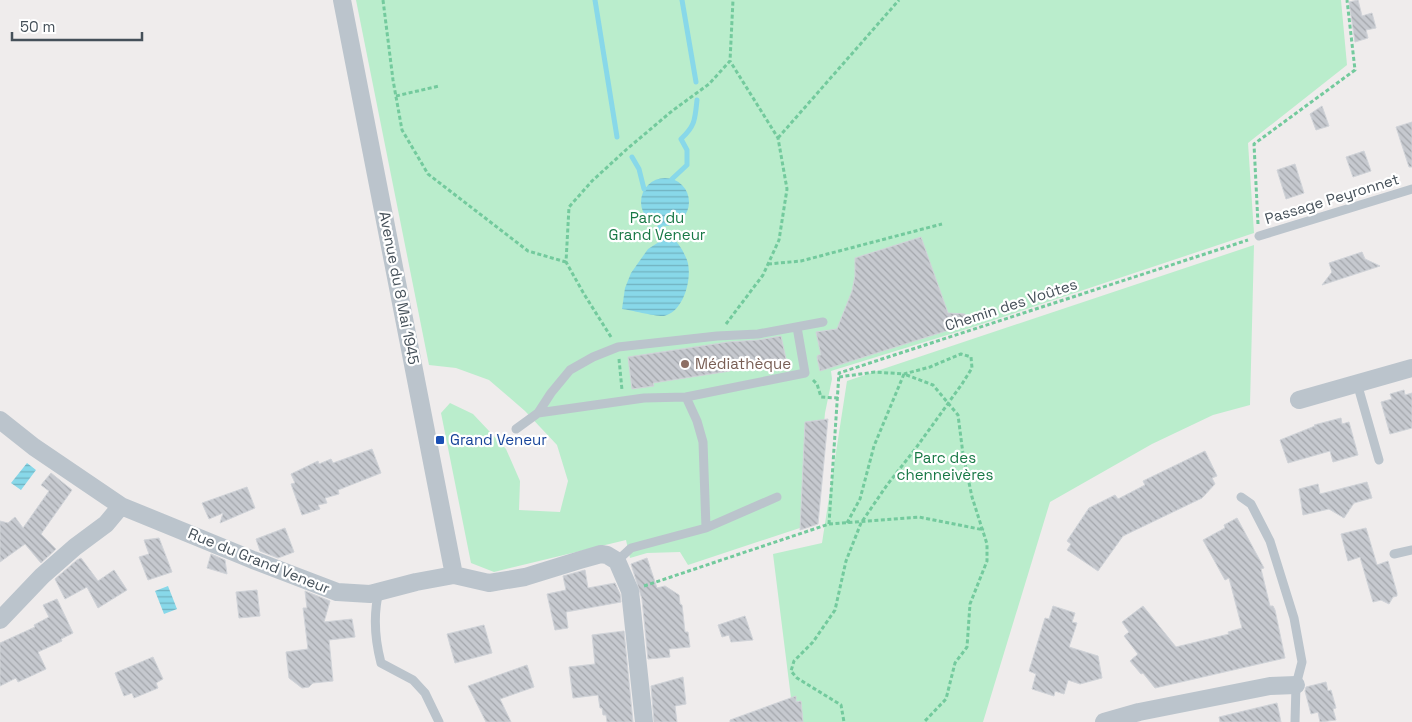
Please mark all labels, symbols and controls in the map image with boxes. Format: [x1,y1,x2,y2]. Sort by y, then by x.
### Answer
scale bar [12,10,142,42]
text: 50 m [20,17,55,36]
street label: Passage Peyronnet [1262,169,1401,228]
park label: Parc du Grand Veneur [609,208,706,244]
street label: Avenue du 8 Mai 1945 [375,210,424,366]
street label: Chemin des Voûtes [942,274,1080,335]
place label: Médiathèque [695,354,791,373]
marker: Médiathèque [679,358,691,370]
place label: Grand Veneur [450,430,547,449]
marker: Grand Veneur [434,434,446,446]
park label: Parc des chenneivères [897,448,994,484]
street label: Rue du Grand Veneur [186,523,333,598]

